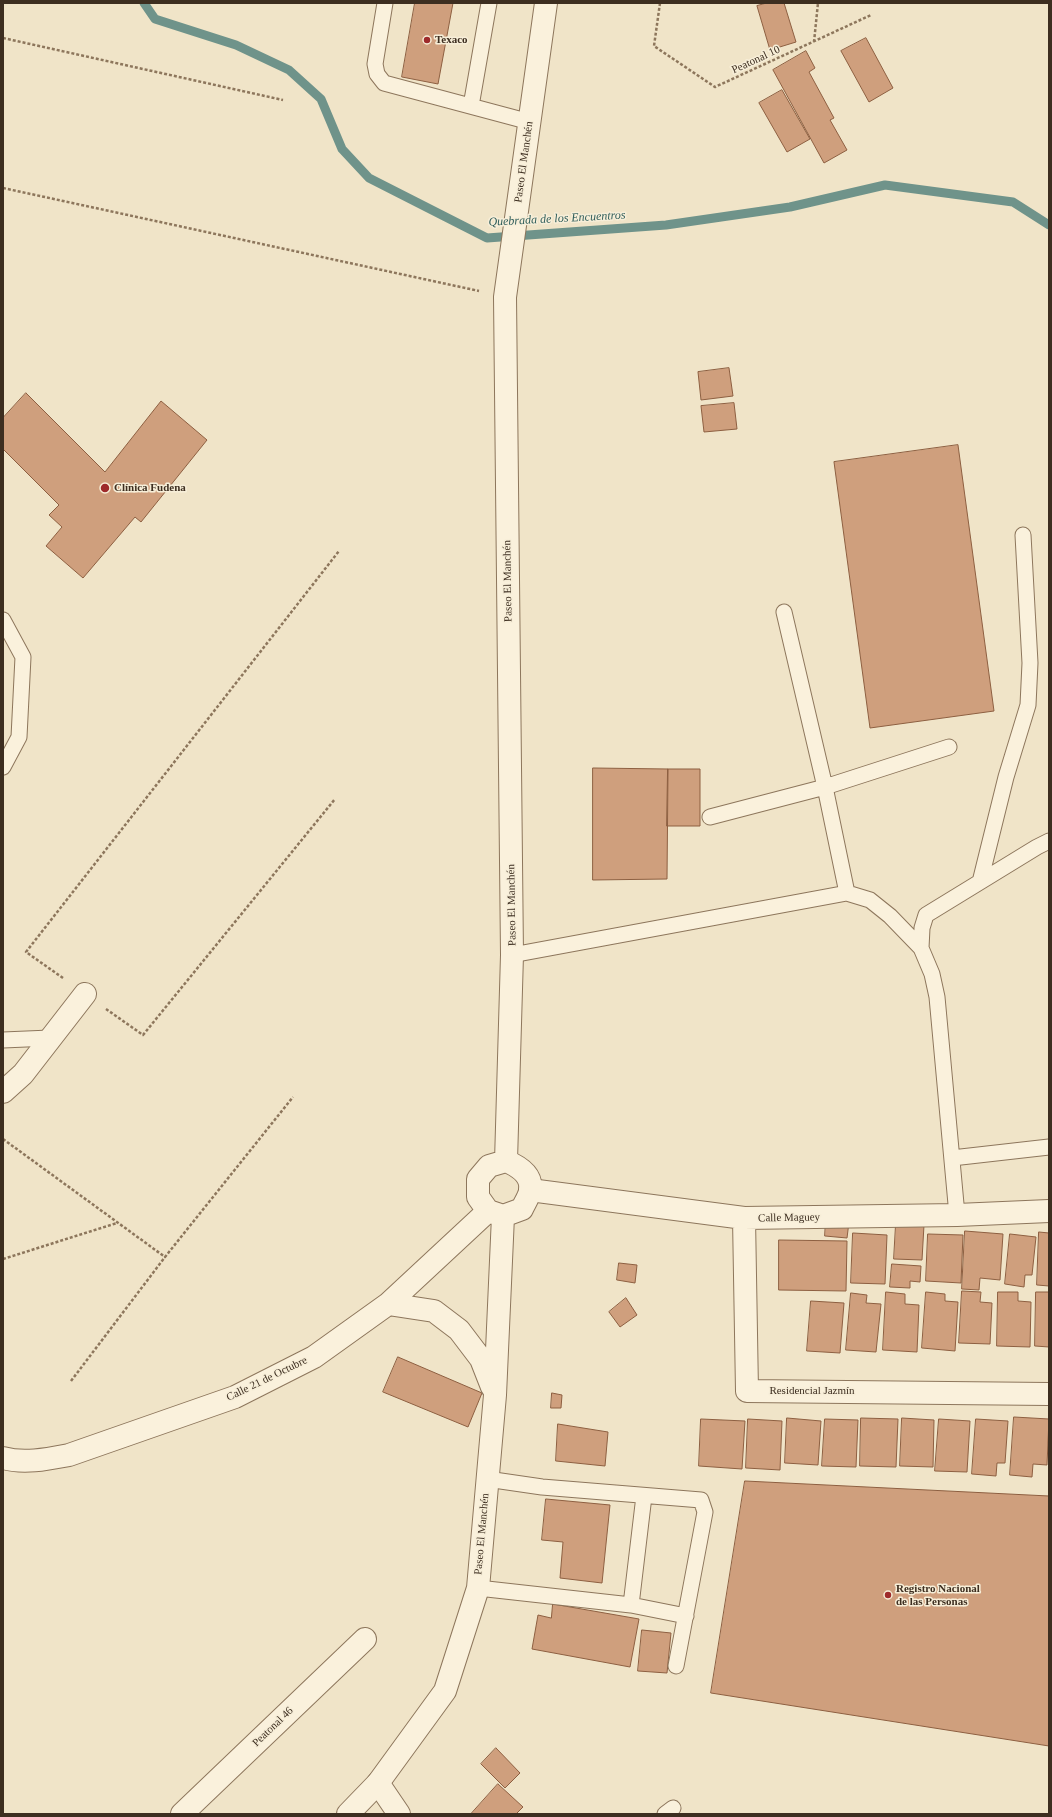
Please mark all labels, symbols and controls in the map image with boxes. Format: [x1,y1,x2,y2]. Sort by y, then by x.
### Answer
place label: Texaco [435,33,468,47]
marker: Texaco [422,35,432,45]
street label: Peatonal 10 [730,43,782,77]
street label: Paseo El Manchén [512,121,536,203]
water label: Quebrada de los Encuentros [488,208,626,230]
place label: Clínica Fudena [114,481,186,495]
marker: Clínica Fudena [99,482,111,494]
street label: Paseo El Manchén [501,540,515,622]
street label: Paseo El Manchén [505,864,519,946]
street label: Calle Maguey [758,1211,820,1225]
street label: Calle 21 de Octubre [224,1354,310,1404]
street label: Residencial Jazmín [769,1384,855,1398]
street label: Paseo El Manchén [472,1493,492,1575]
place label: Registro Nacional de las Personas [896,1582,980,1608]
marker: Registro Nacional de las Personas [883,1590,893,1600]
street label: Peatonal 46 [250,1704,296,1750]

